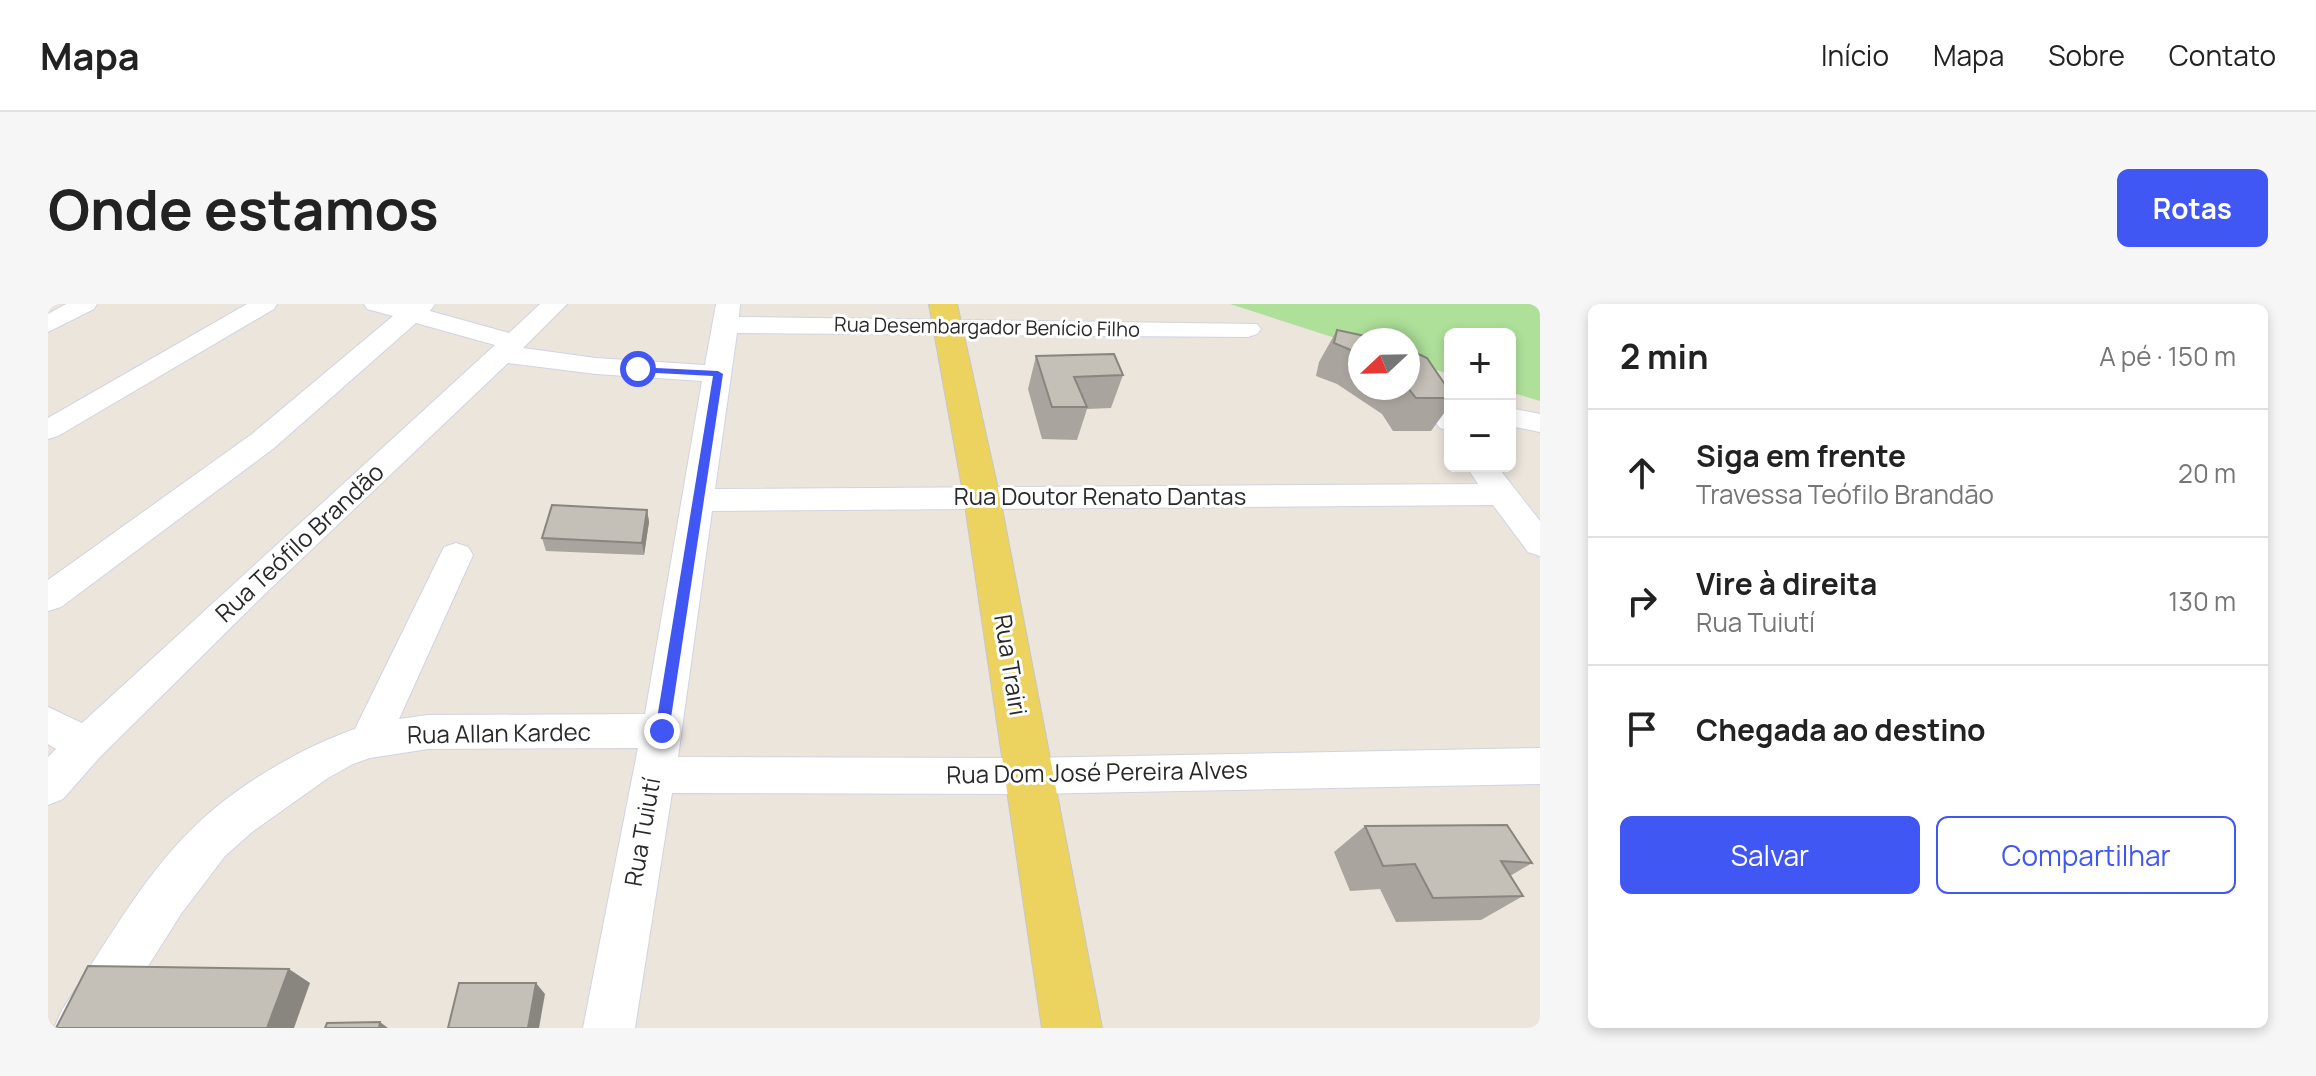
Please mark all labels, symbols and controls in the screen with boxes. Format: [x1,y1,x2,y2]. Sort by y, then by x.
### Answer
text: Mapa [40,29,140,81]
text: Início [1821,36,1889,74]
text: Mapa [1933,36,2004,74]
text: Sobre [2048,36,2125,74]
text: Contato [2169,36,2276,74]
button: Rotas [2117,169,2268,247]
text: Onde estamos [48,170,439,247]
street label: Rua Desembargador Benício Filho [834,310,1140,343]
north arrow [1348,328,1420,400]
map controls [1444,328,1516,472]
button: + [1444,328,1516,400]
text: 2 min [1620,333,1708,379]
text: A pé · 150 m [2099,338,2236,374]
route start [620,351,656,387]
button: − [1444,400,1516,472]
text: Siga em frente [1696,435,1906,476]
icon: ahead [1620,451,1664,495]
street label: Rua Teófilo Brandão [208,455,390,629]
text: 20 m [2178,455,2236,491]
text: Travessa Teófilo Brandão [1696,476,1994,512]
street label: Rua Doutor Renato Dantas [954,479,1246,512]
text: Vire à direita [1696,563,1877,604]
icon: right [1620,579,1664,623]
text: 130 m [2168,583,2236,619]
text: Rua Tuiutí [1696,604,1815,640]
street label: Rua Trairi [987,612,1036,718]
icon: arrive [1620,707,1664,751]
text: Chegada ao destino [1696,709,1986,750]
route end [644,713,680,749]
street label: Rua Allan Kardec [407,714,591,751]
street label: Rua Dom José Pereira Alves [946,752,1248,791]
street label: Rua Tuiutí [616,774,667,889]
button: Salvar [1620,816,1920,894]
button: Compartilhar [1936,816,2236,894]

